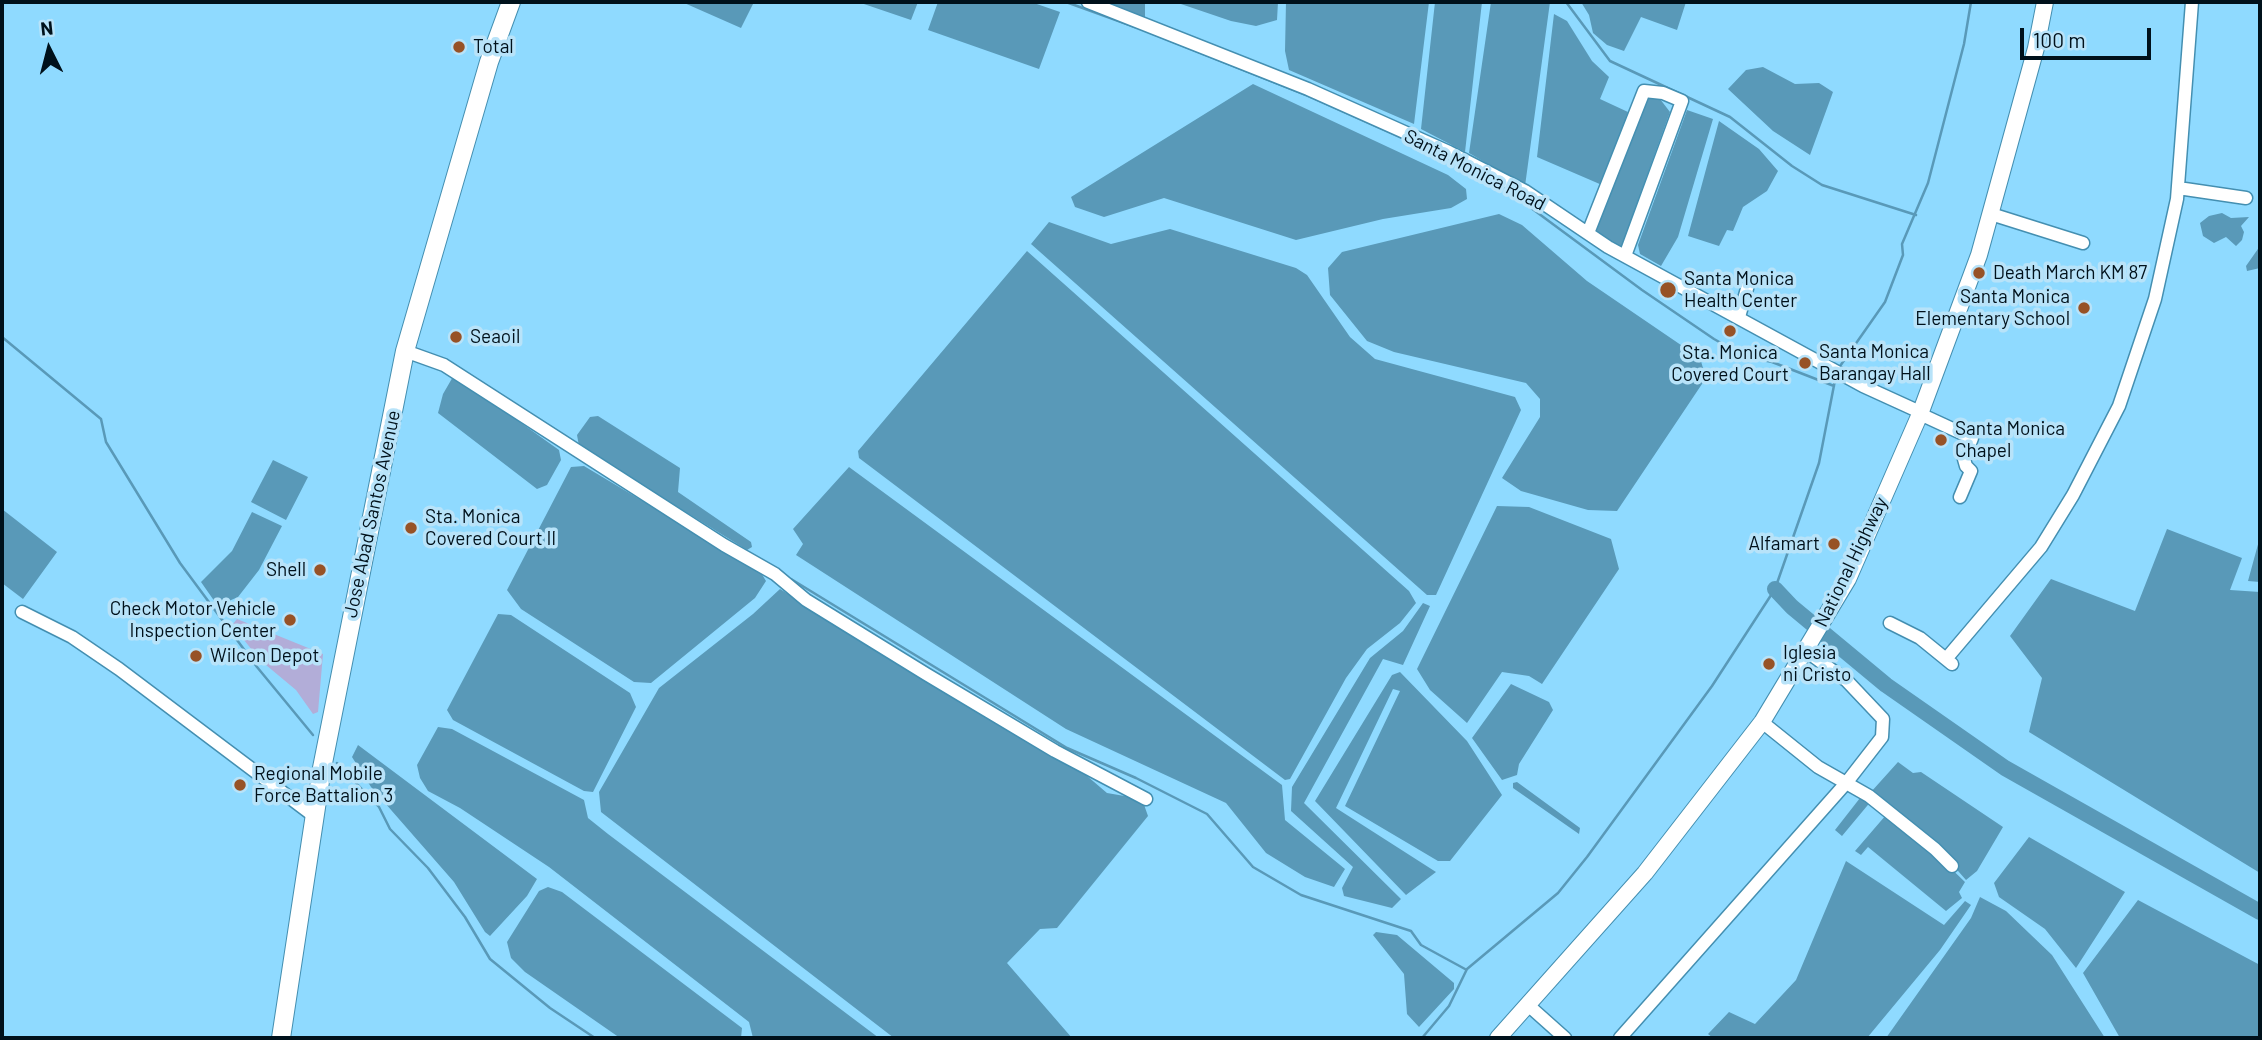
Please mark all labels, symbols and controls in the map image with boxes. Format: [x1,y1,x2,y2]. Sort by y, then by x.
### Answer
north arrow [14,14,84,84]
scale bar [2024,14,2155,58]
text: N [39,16,54,40]
text: 100 m [2033,27,2086,52]
place label: Total [473,36,514,58]
marker: Total [451,39,467,55]
street label: Santa Monica Road [1400,124,1550,216]
place label: Death March KM 87 [1993,262,2147,284]
marker: Death March KM 87 [1971,265,1987,281]
place label: Santa Monica Health Center [1684,268,1797,312]
marker: Santa Monica Health Center [1658,280,1678,300]
place label: Santa Monica Elementary School [1915,286,2070,330]
marker: Santa Monica Elementary School [2076,300,2092,316]
marker: Sta. Monica Covered Court [1722,323,1738,339]
place label: Seaoil [470,326,520,348]
marker: Seaoil [448,329,464,345]
place label: Santa Monica Barangay Hall [1819,341,1931,385]
place label: Sta. Monica Covered Court [1671,342,1789,386]
marker: Santa Monica Barangay Hall [1797,355,1813,371]
street label: Jose Abad Santos Avenue [339,408,405,620]
place label: Santa Monica Chapel [1955,418,2065,462]
marker: Santa Monica Chapel [1933,432,1949,448]
street label: National Highway [1810,493,1892,631]
place label: Sta. Monica Covered Court II [425,506,556,550]
marker: Sta. Monica Covered Court II [403,520,419,536]
place label: Alfamart [1748,533,1820,555]
marker: Alfamart [1826,536,1842,552]
place label: Shell [266,559,306,581]
marker: Shell [312,562,328,578]
place label: Check Motor Vehicle Inspection Center [110,598,276,642]
marker: Check Motor Vehicle Inspection Center [282,612,298,628]
place label: Iglesia ni Cristo [1783,642,1851,686]
place label: Wilcon Depot [210,645,319,667]
marker: Wilcon Depot [188,648,204,664]
marker: Iglesia ni Cristo [1761,656,1777,672]
place label: Regional Mobile Force Battalion 3 [254,763,393,807]
marker: Regional Mobile Force Battalion 3 [232,777,248,793]

